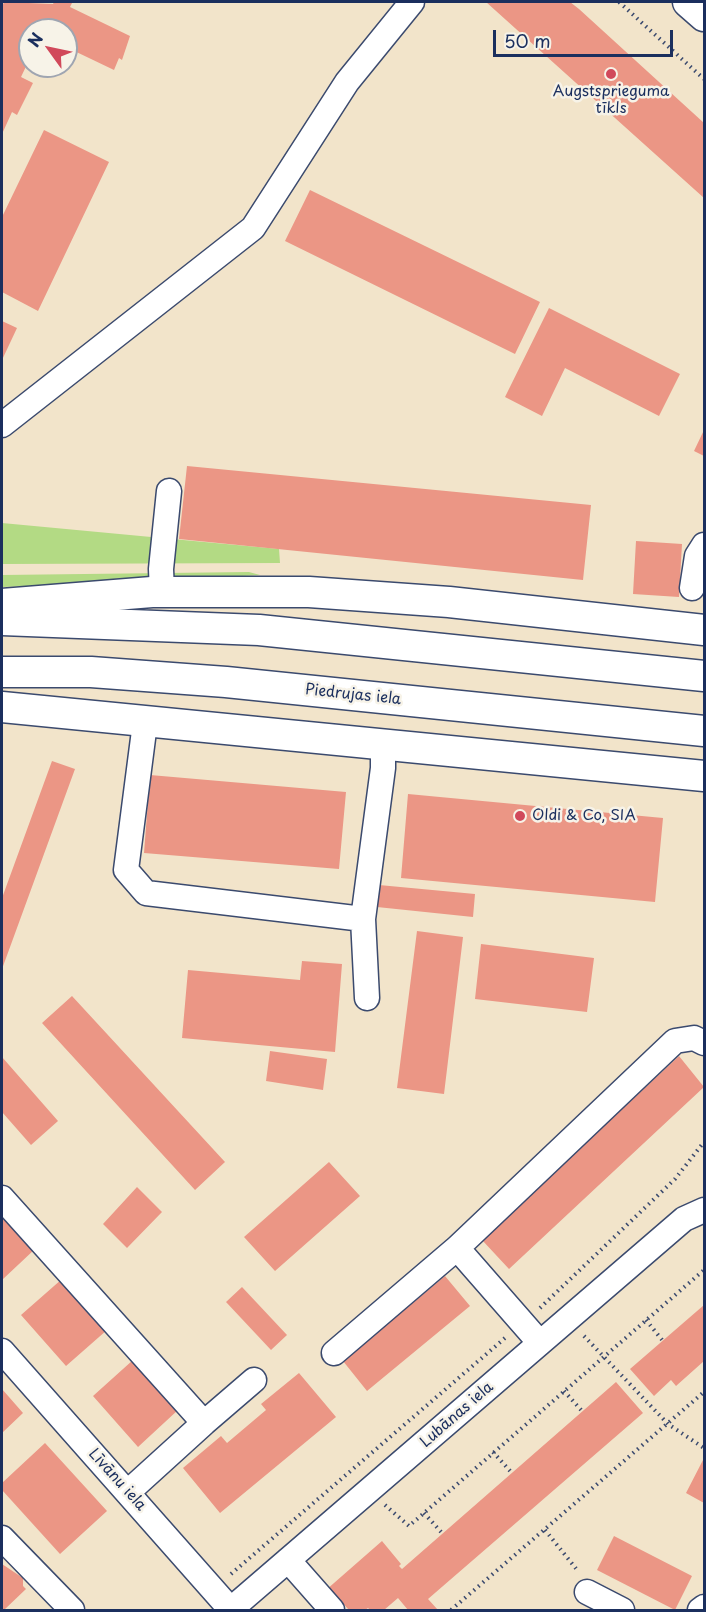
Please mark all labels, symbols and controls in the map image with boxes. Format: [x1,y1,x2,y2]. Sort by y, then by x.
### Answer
north arrow [18,18,78,78]
scale bar [496,18,676,56]
text: N [21,27,48,51]
text: 50 m [504,27,551,54]
marker: Augstsprieguma tīkls [604,67,618,81]
place label: Augstsprieguma tīkls [553,83,669,118]
street label: Piedrujas iela [304,681,402,709]
place label: Oldi & Co, SIA [532,807,636,825]
marker: Oldi & Co, SIA [513,809,527,823]
street label: Lubānas iela [417,1378,497,1452]
street label: Līvānu iela [84,1445,150,1515]

